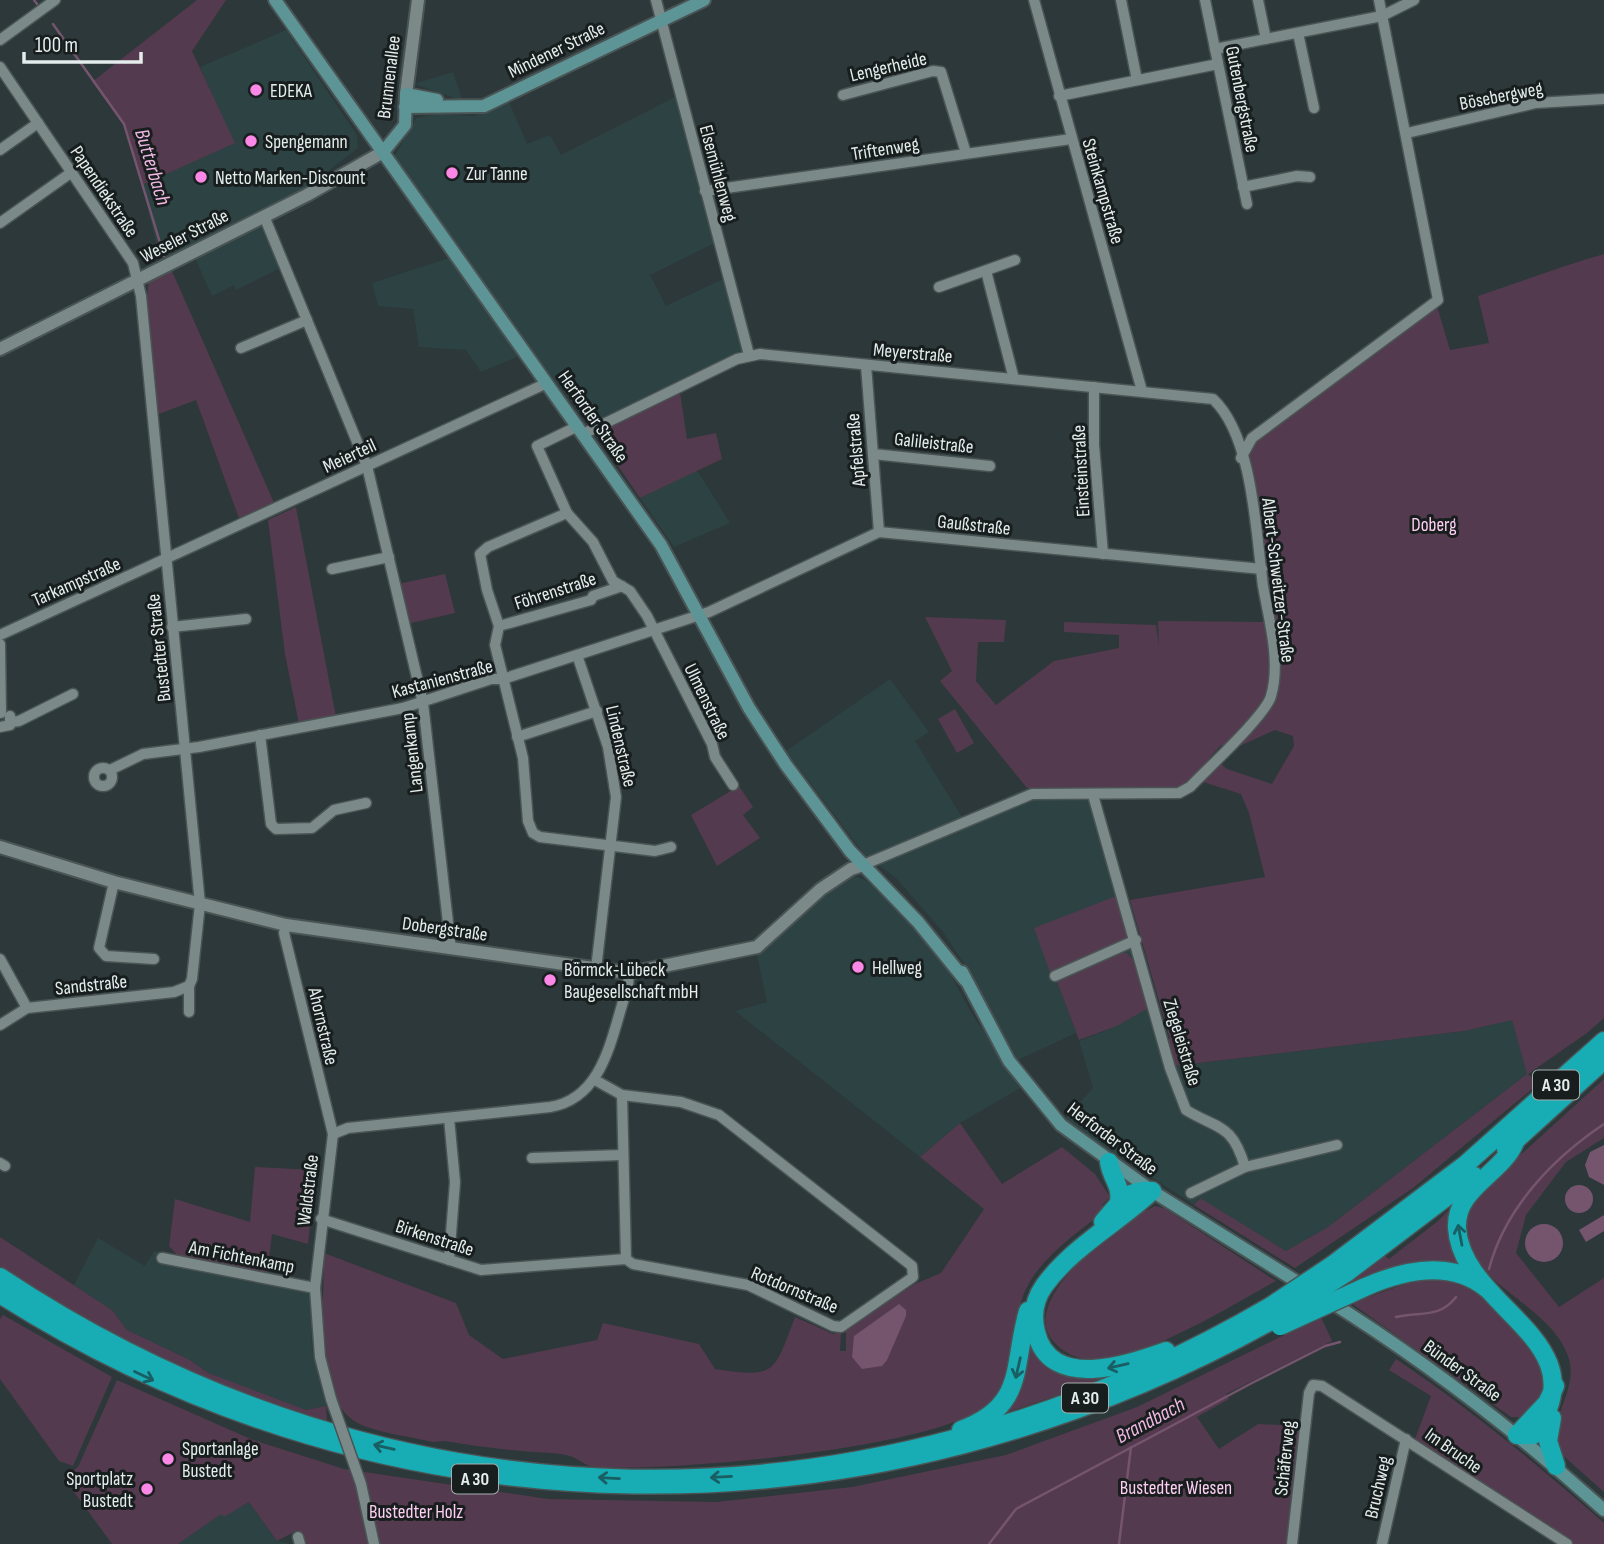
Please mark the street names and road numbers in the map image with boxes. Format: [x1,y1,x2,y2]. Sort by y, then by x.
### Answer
street label: Mindener Straße [505,17,609,84]
street label: Brunnenallee [373,34,406,120]
street label: Gutenbergstraße [1220,44,1263,154]
street label: Lengerheide [848,47,929,87]
street label: Bösebergweg [1458,77,1545,116]
street label: Elsemühlenweg [694,123,742,225]
street label: Triftenweg [850,133,921,166]
street label: Steinkampstraße [1077,136,1129,247]
street label: Papendiekstraße [65,142,143,242]
street label: Weseler Straße [137,204,233,268]
street label: Meyerstraße [872,339,953,368]
street label: Herforder Straße [553,366,633,467]
street label: Apfelstraße [842,412,871,488]
street label: Einsteinstraße [1068,424,1095,517]
street label: Galileistraße [893,428,975,459]
street label: Meierteil [319,434,380,479]
street label: Albert-Schweitzer-Straße [1256,496,1299,664]
street label: Gaußstraße [936,510,1012,541]
street label: Tarkampstraße [29,553,124,612]
street label: Föhrenstraße [512,567,599,615]
street label: Bustedter Straße [142,593,177,703]
street label: Kastanienstraße [389,655,495,704]
street label: Ulmenstraße [678,660,735,743]
street label: Lindenstraße [600,703,641,789]
street label: Langenkamp [396,712,429,794]
street label: Dobergstraße [401,912,489,947]
street label: Sandstraße [54,970,128,1001]
street label: Ahornstraße [302,984,343,1067]
street label: Ziegeleistraße [1157,996,1206,1089]
road number: A 30 [1533,1070,1579,1100]
street label: Herforder Straße [1062,1098,1162,1181]
street label: Waldstraße [293,1153,324,1227]
street label: Birkenstraße [393,1215,477,1262]
street label: Am Fichtenkamp [186,1236,296,1279]
street label: Rotdornstraße [747,1262,841,1319]
street label: Bünder Straße [1419,1335,1506,1407]
road number: A 30 [1062,1384,1108,1413]
street label: Schäferweg [1270,1419,1301,1497]
street label: Im Bruche [1420,1423,1486,1479]
street label: Bruchweg [1360,1453,1397,1521]
road number: A 30 [452,1464,498,1494]

